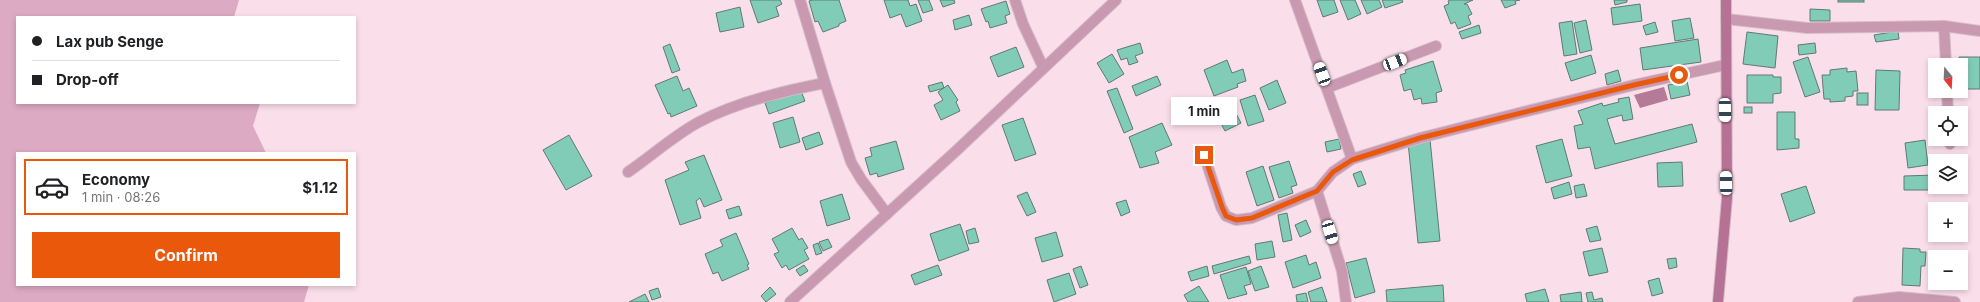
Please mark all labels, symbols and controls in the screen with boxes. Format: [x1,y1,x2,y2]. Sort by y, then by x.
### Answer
text: Lax pub Senge [56,32,164,51]
car [1382,52,1408,72]
north arrow [1928,58,1968,98]
map controls [1928,58,1968,290]
car [1312,61,1332,87]
route start [1670,66,1688,84]
text: Drop-off [56,70,119,89]
callout: 1 min [1171,97,1237,125]
car [1719,98,1731,122]
text: 1 min [1188,103,1220,119]
button: locate [1928,106,1968,146]
route end [1195,146,1213,164]
button: layers [1928,154,1968,194]
icon: car [34,169,70,205]
text: Economy [82,170,150,189]
car [1720,171,1732,195]
text: $1.12 [302,178,338,197]
text: 1 min · 08:26 [82,189,160,205]
button: + [1928,202,1968,242]
car [1321,219,1339,245]
button: Confirm [32,232,340,278]
button: − [1928,250,1968,290]

